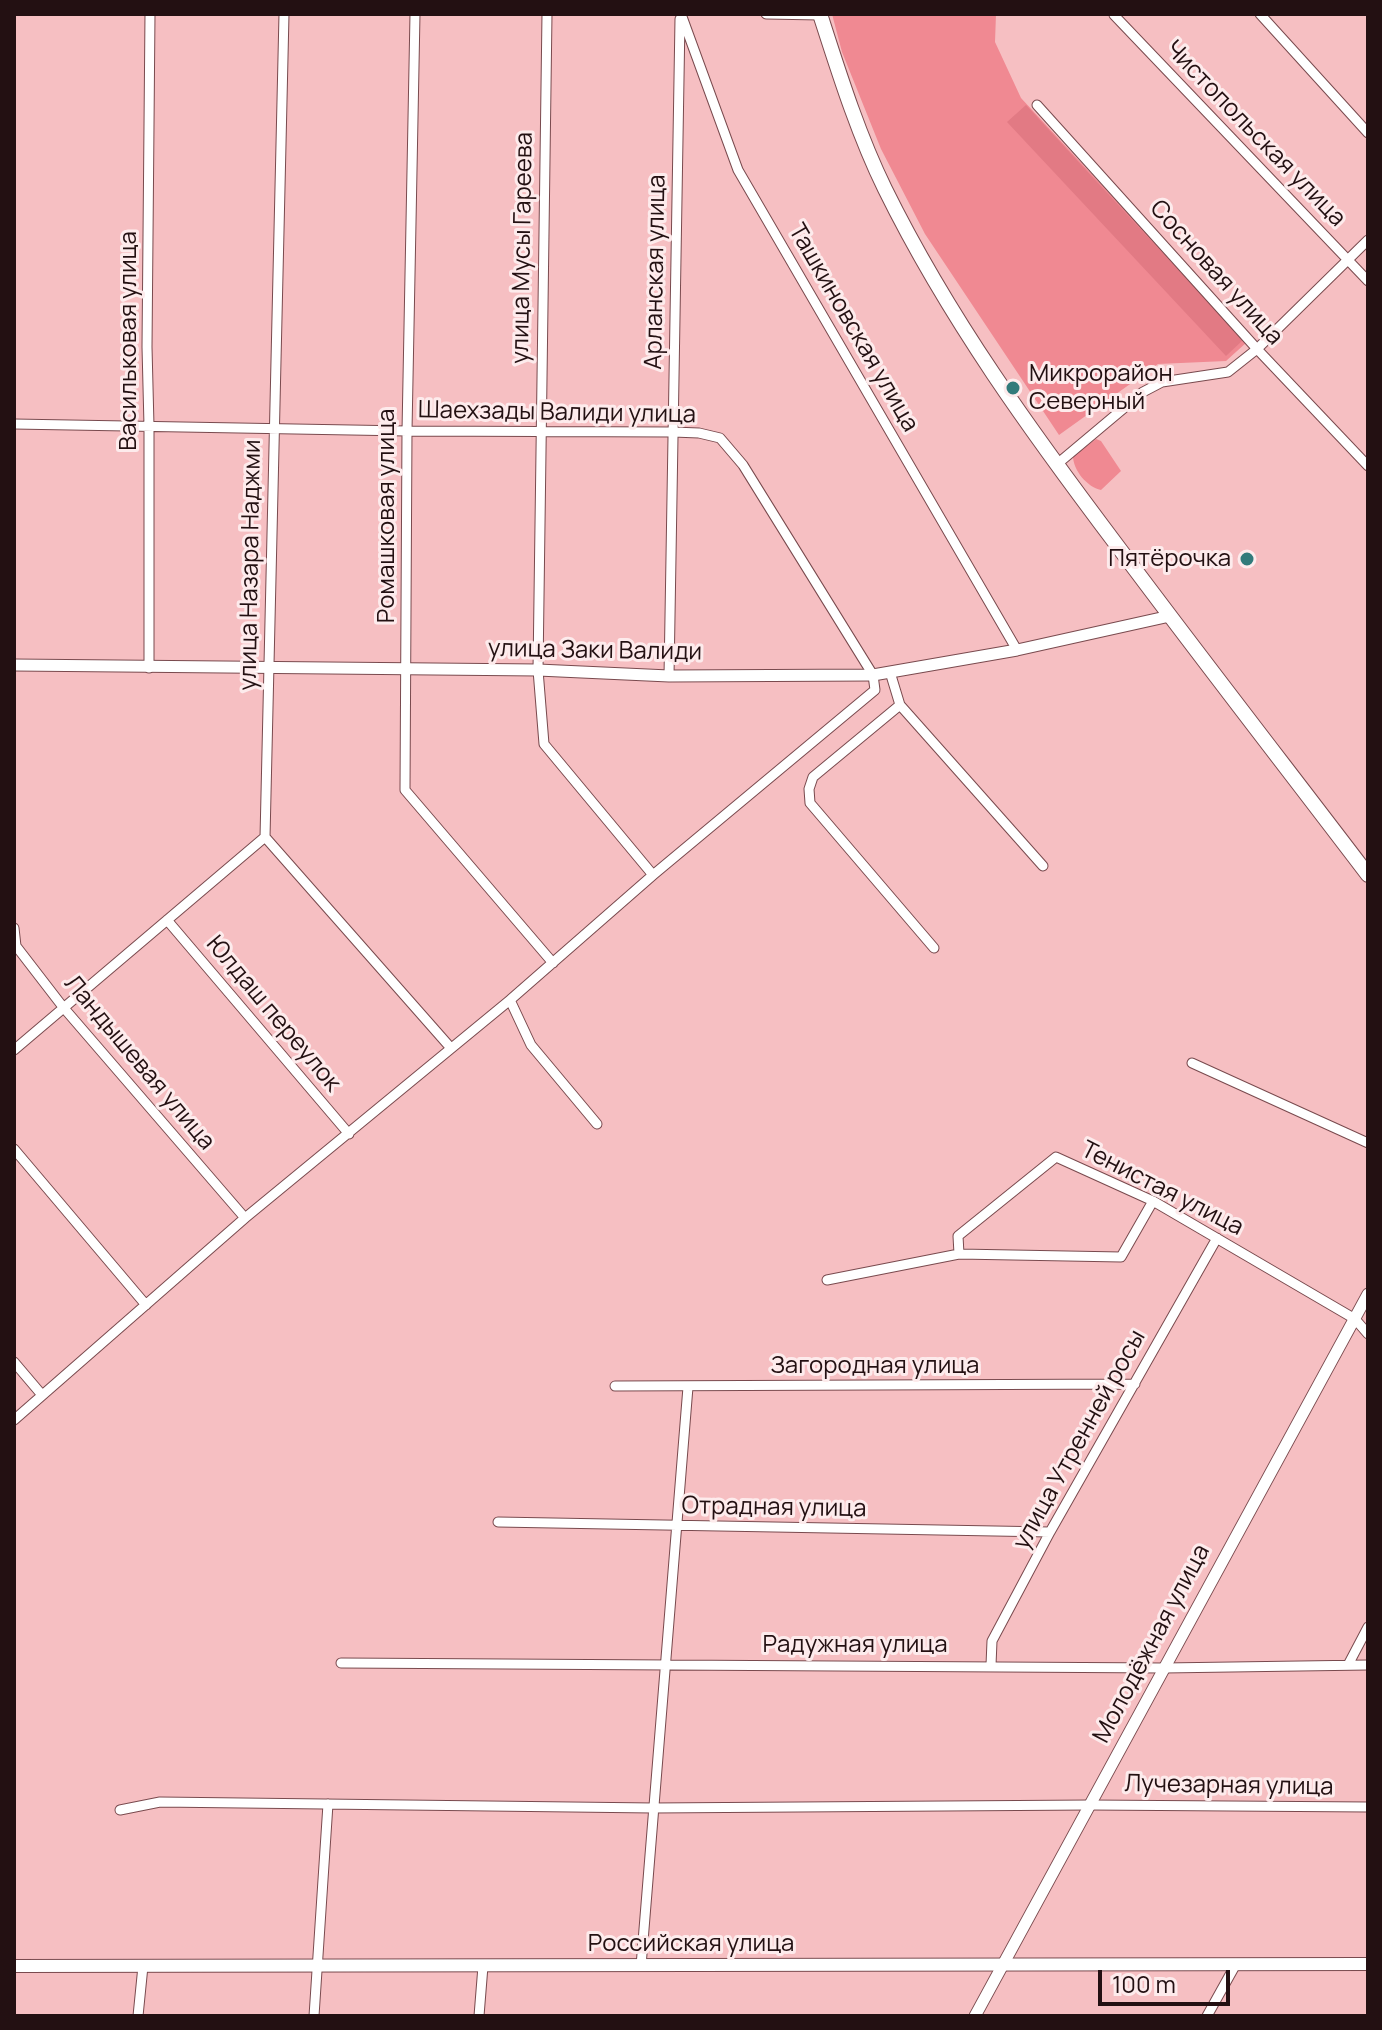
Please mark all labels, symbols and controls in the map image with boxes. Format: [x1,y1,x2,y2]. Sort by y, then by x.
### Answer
street label: Чистопольская улица [1159,35,1351,233]
street label: улица Мусы Гареева [507,132,539,364]
street label: Арланская улица [640,174,672,370]
street label: Сосновая улица [1143,195,1289,351]
street label: Ташкиновская улица [782,219,924,437]
street label: Васильковая улица [115,231,143,451]
place label: Микрорайон Северный [1029,360,1173,416]
marker: Микрорайон Северный [1004,379,1022,397]
street label: Шаехзады Валиди улица [418,396,696,430]
street label: Ромашковая улица [373,409,401,623]
street label: улица Назара Наджми [234,439,268,691]
place label: Пятёрочка [1108,545,1231,573]
marker: Пятёрочка [1238,550,1256,568]
street label: улица Заки Валиди [488,635,702,667]
street label: Юлдаш переулок [200,930,346,1098]
street label: Ландышевая улица [58,970,220,1156]
street label: Тенистая улица [1076,1136,1248,1242]
street label: улица Утренней росы [1008,1325,1152,1555]
street label: Загородная улица [771,1352,979,1380]
street label: Отрадная улица [681,1492,867,1524]
street label: Молодёжная улица [1088,1540,1216,1748]
street label: Радужная улица [763,1631,947,1659]
street label: Лучезарная улица [1124,1770,1334,1802]
street label: Российская улица [588,1930,794,1958]
scale bar [1102,1954,1234,2004]
text: 100 m [1112,1967,1176,2000]

